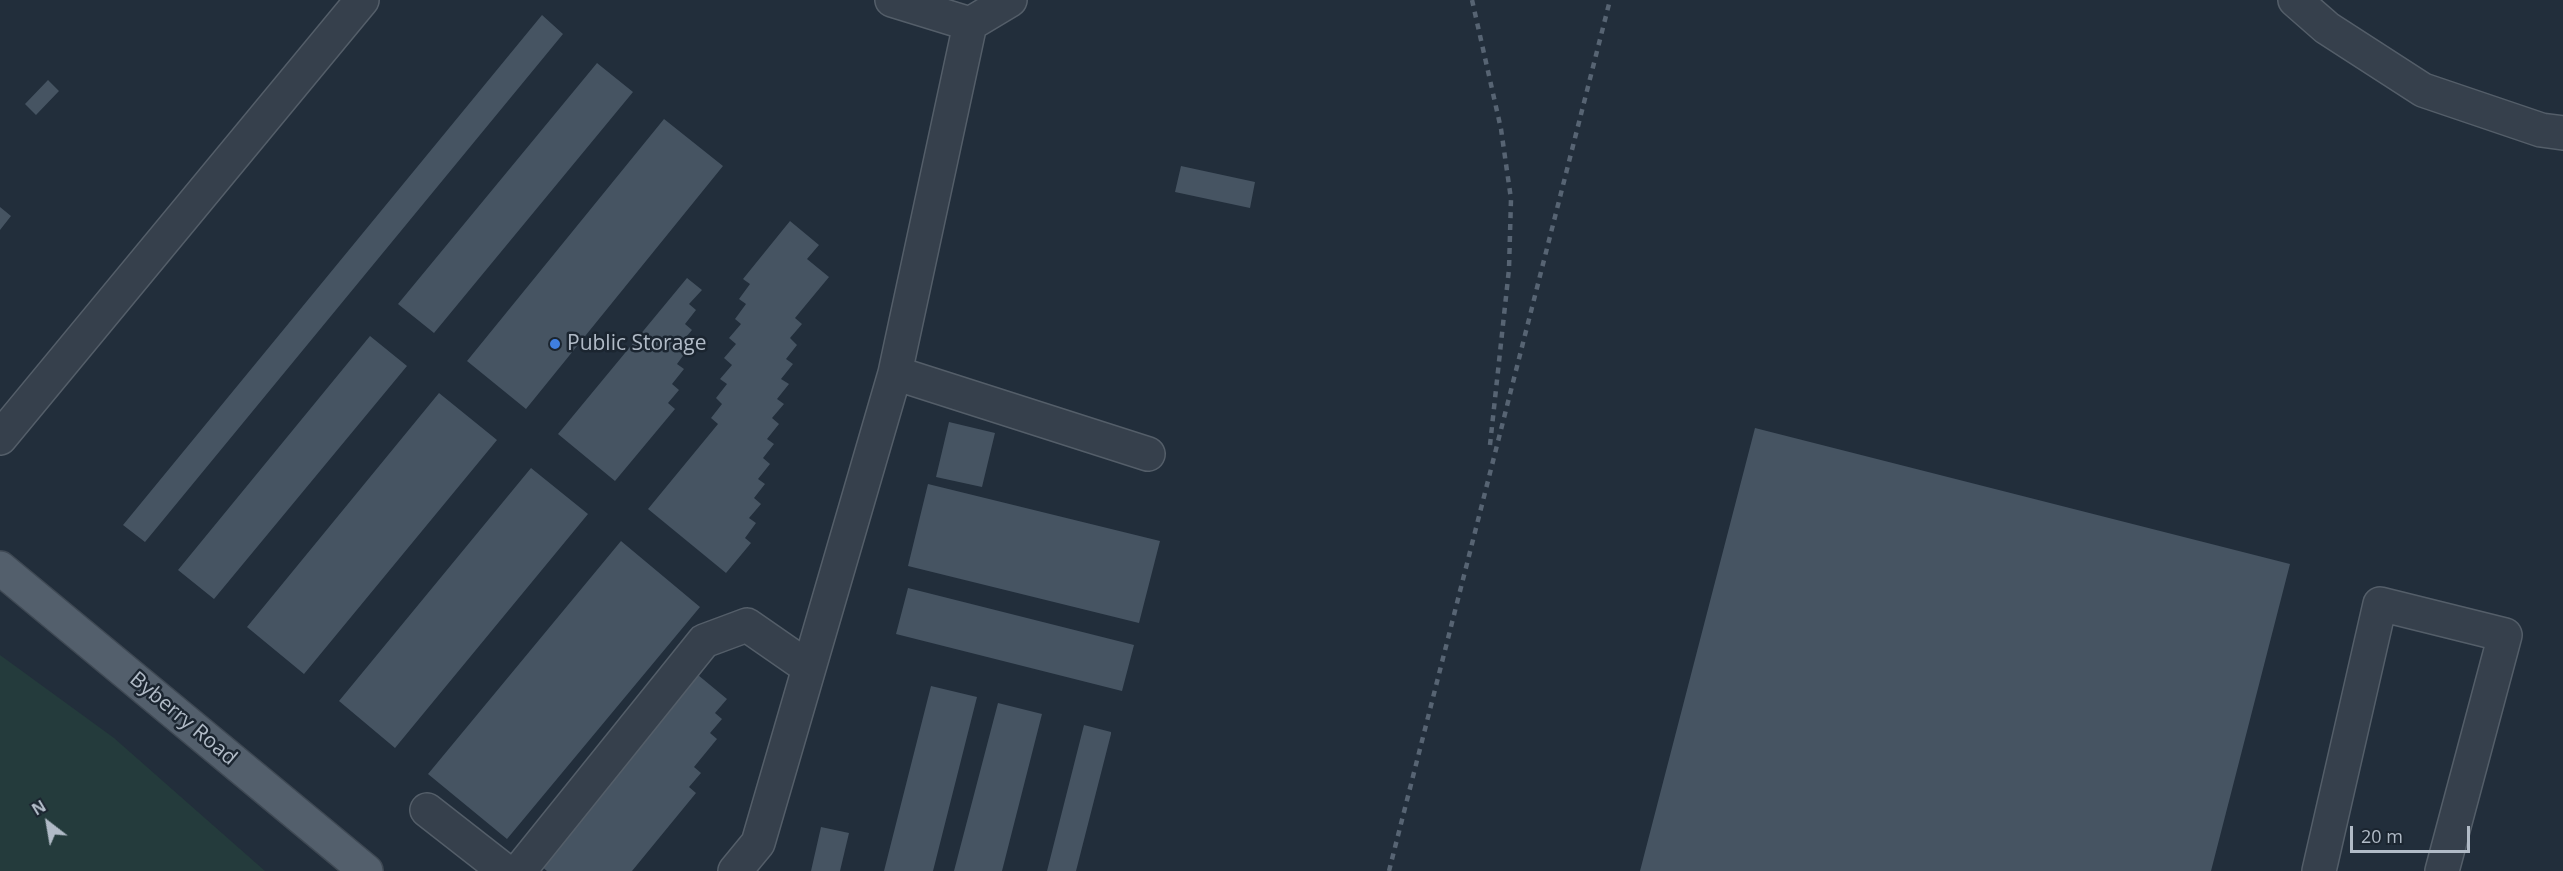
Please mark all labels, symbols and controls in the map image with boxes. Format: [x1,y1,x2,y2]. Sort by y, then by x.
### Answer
place label: Public Storage [567,331,707,357]
marker: Public Storage [548,337,562,351]
street label: Byberry Road [124,667,242,771]
north arrow [18,793,78,853]
text: N [27,795,50,820]
scale bar [2353,814,2473,852]
text: 20 m [2361,824,2403,848]

